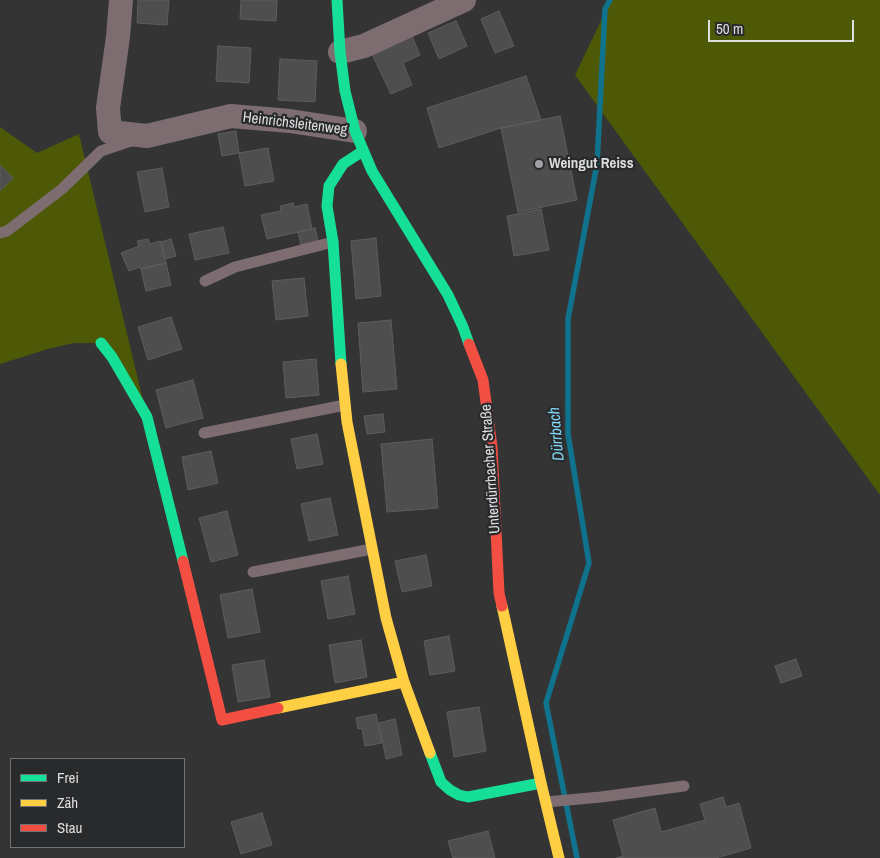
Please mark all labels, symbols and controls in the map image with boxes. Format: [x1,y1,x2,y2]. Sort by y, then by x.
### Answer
scale bar [710,10,856,42]
text: 50 m [716,18,743,39]
street label: Heinrichsleitenweg [242,109,348,139]
place label: Weingut Reiss [549,155,634,173]
marker: Weingut Reiss [533,158,545,170]
street label: Unterdürrbacher Straße [477,404,505,534]
water label: Dürrbach [545,406,569,462]
legend [10,758,185,848]
text: Frei [57,767,79,788]
text: Zäh [57,792,78,813]
text: Stau [57,817,82,838]

